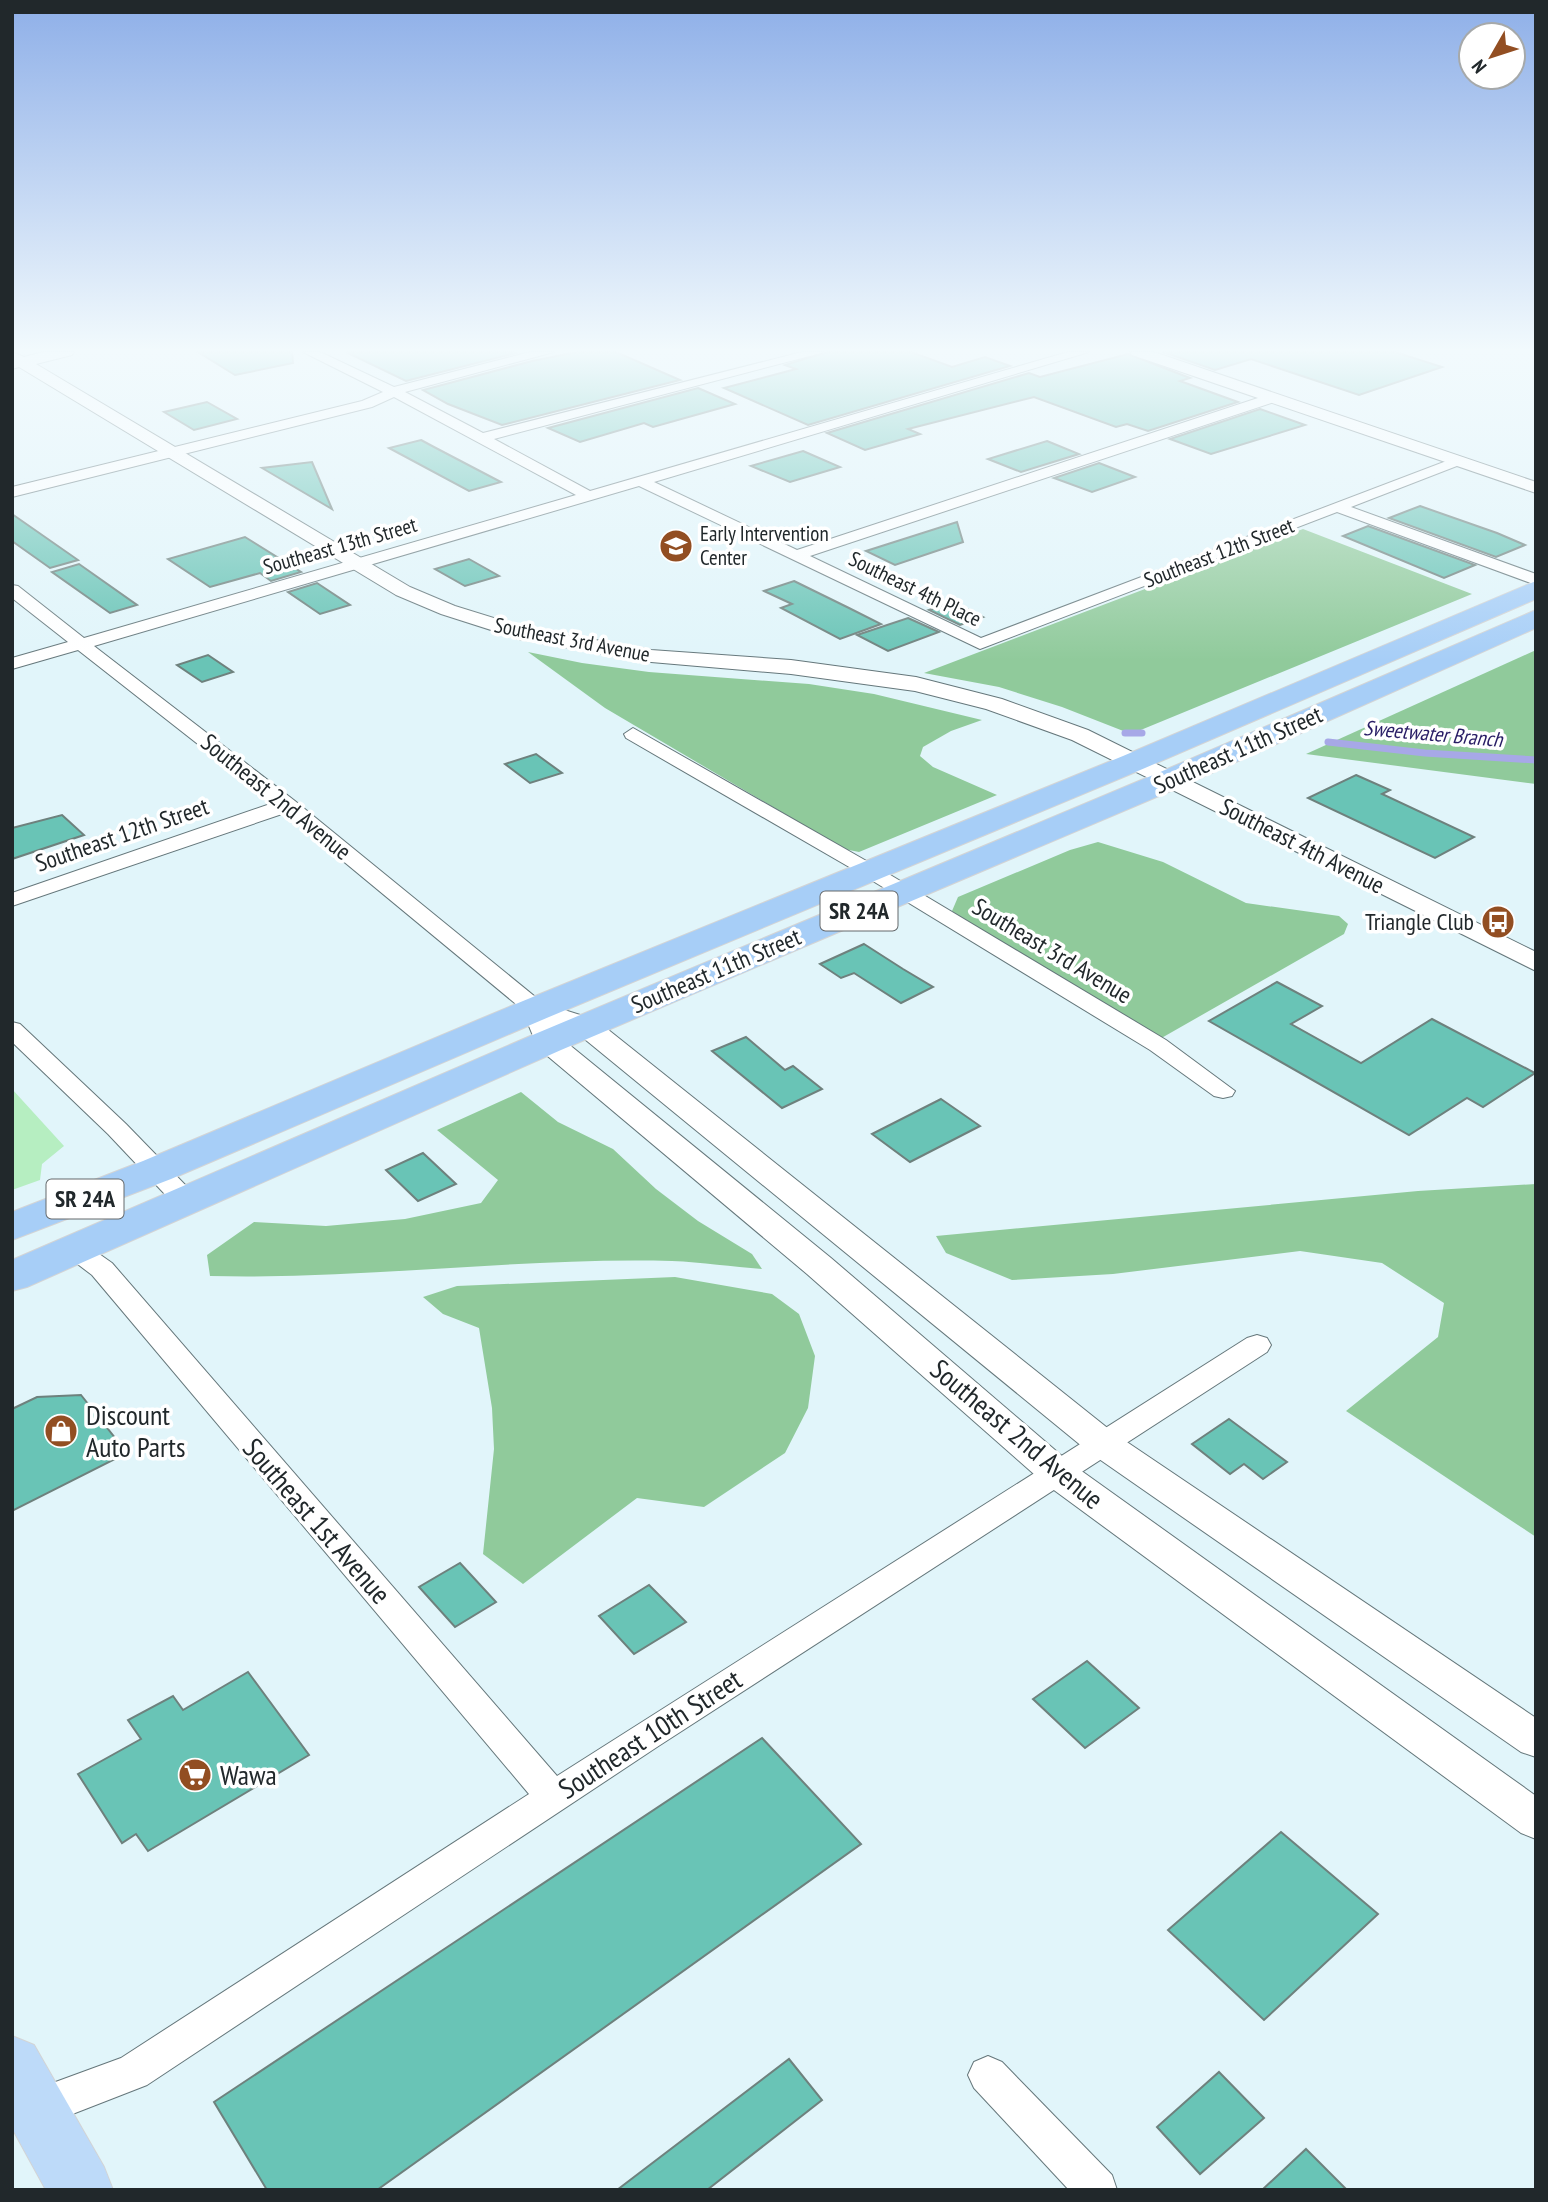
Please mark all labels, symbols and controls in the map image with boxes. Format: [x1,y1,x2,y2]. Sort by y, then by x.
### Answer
north arrow [1457,21,1527,91]
text: N [1466,55,1491,78]
street label: Southeast 13th Street [260,511,420,580]
street label: Southeast 12th Street [1140,511,1298,594]
place label: Early Intervention Center [700,520,829,571]
school or university icon: Early Intervention Center [657,527,695,565]
street label: Southeast 4th Place [845,545,986,632]
street label: Southeast 3rd Avenue [492,611,652,668]
street label: Southeast 11th Street [1149,698,1327,801]
water label: Sweetwater Branch [1362,714,1505,753]
street label: Southeast 2nd Avenue [195,727,358,867]
street label: Southeast 12th Street [31,790,213,879]
street label: Southeast 4th Avenue [1215,791,1390,900]
road number: SR 24A [820,891,898,930]
street label: Southeast 3rd Avenue [967,891,1138,1010]
bus stop icon: Triangle Club [1479,903,1517,941]
place label: Triangle Club [1365,906,1474,937]
street label: Southeast 11th Street [626,921,806,1020]
road number: SR 24A [46,1180,124,1218]
street label: Southeast 2nd Avenue [923,1350,1112,1517]
place label: Discount Auto Parts [86,1396,186,1465]
shop icon: Discount Auto Parts [42,1412,80,1450]
street label: Southeast 1st Avenue [235,1430,400,1611]
street label: Southeast 10th Street [551,1660,749,1807]
supermarket icon: Wawa [176,1756,214,1794]
place label: Wawa [220,1756,277,1793]

